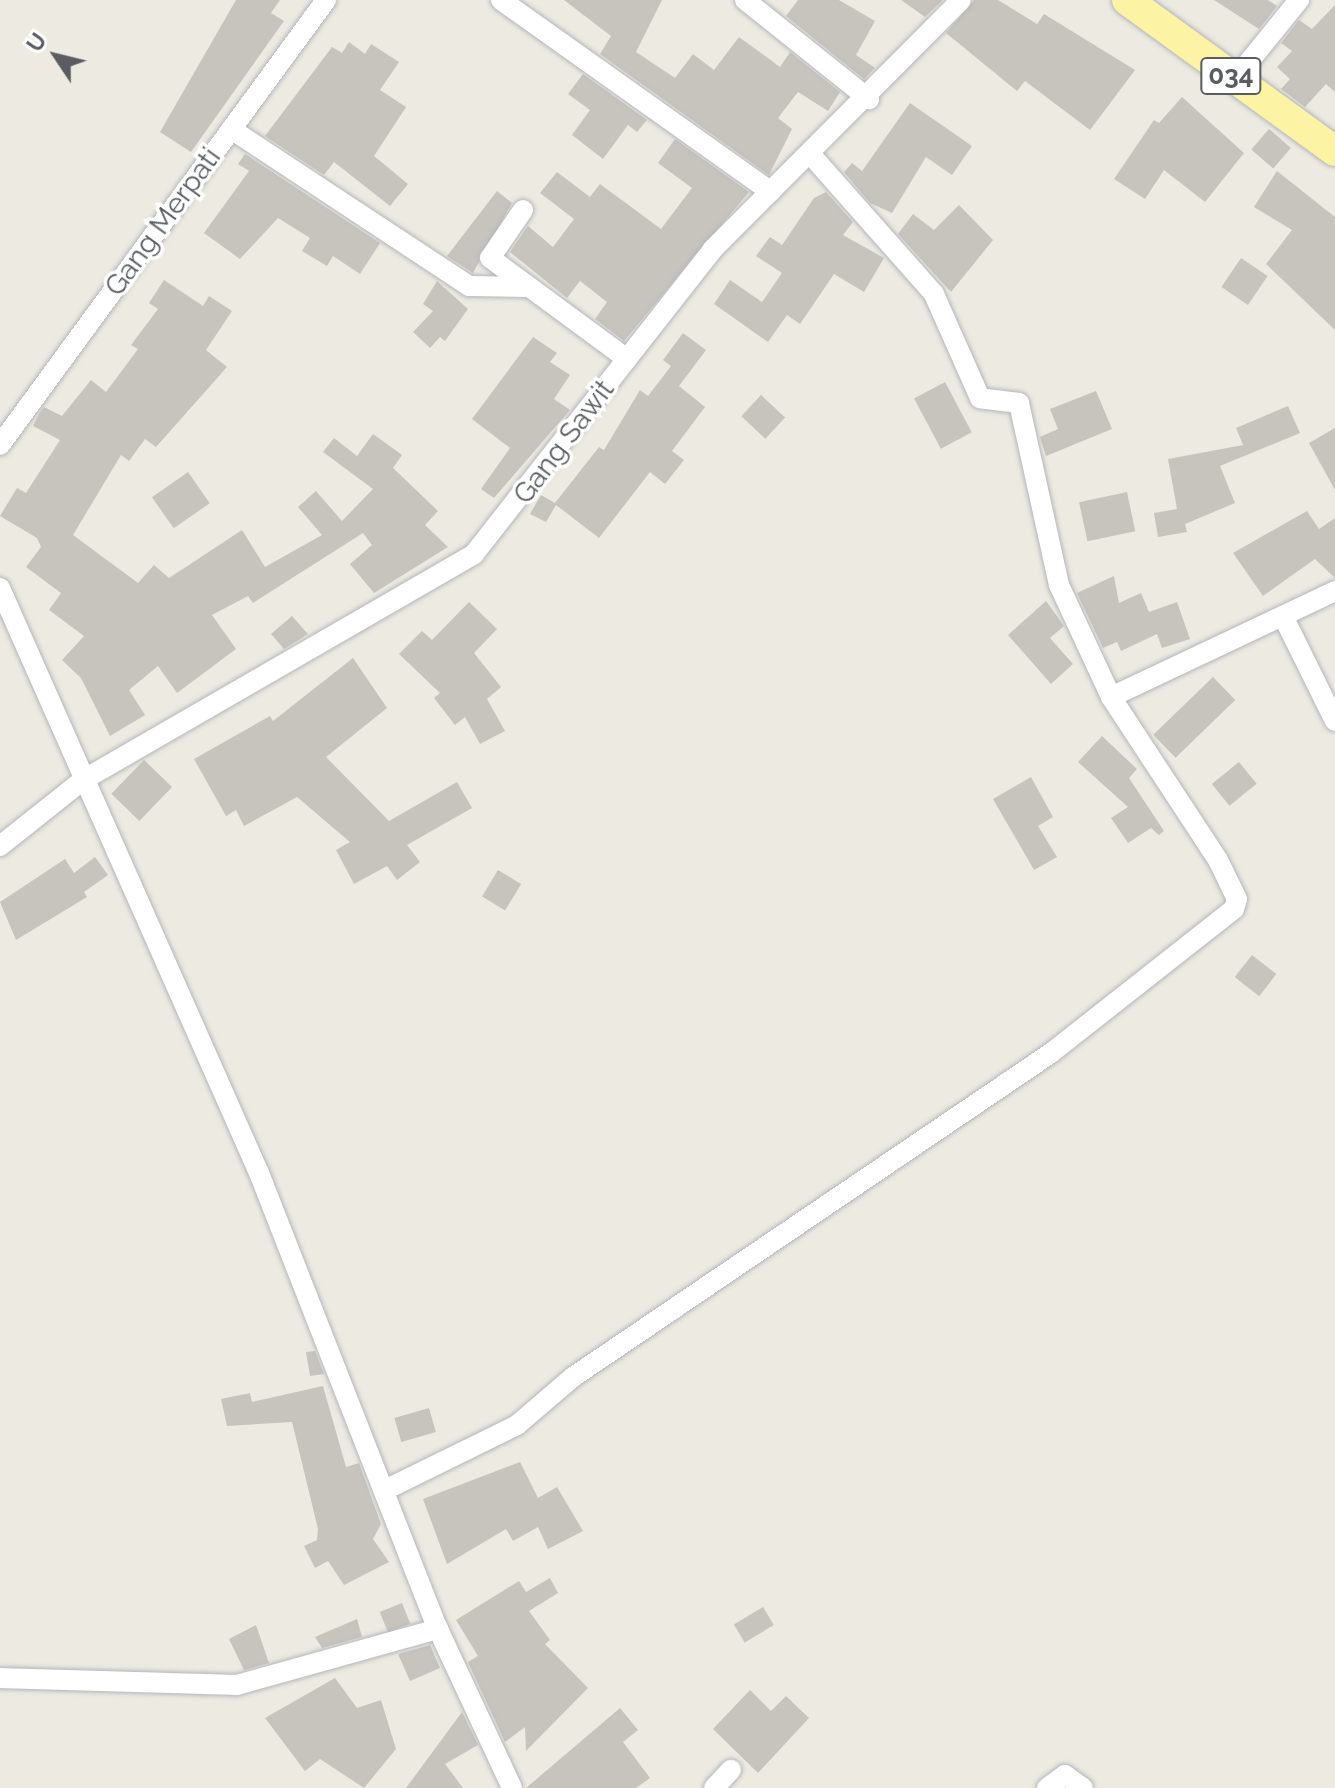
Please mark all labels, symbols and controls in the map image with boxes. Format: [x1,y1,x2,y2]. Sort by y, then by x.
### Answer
north arrow [16,16,96,96]
text: U [21,28,52,56]
road number: 034 [1199,54,1263,98]
street label: Gang Merpati [98,142,228,302]
street label: Gang Sawit [507,374,621,510]

